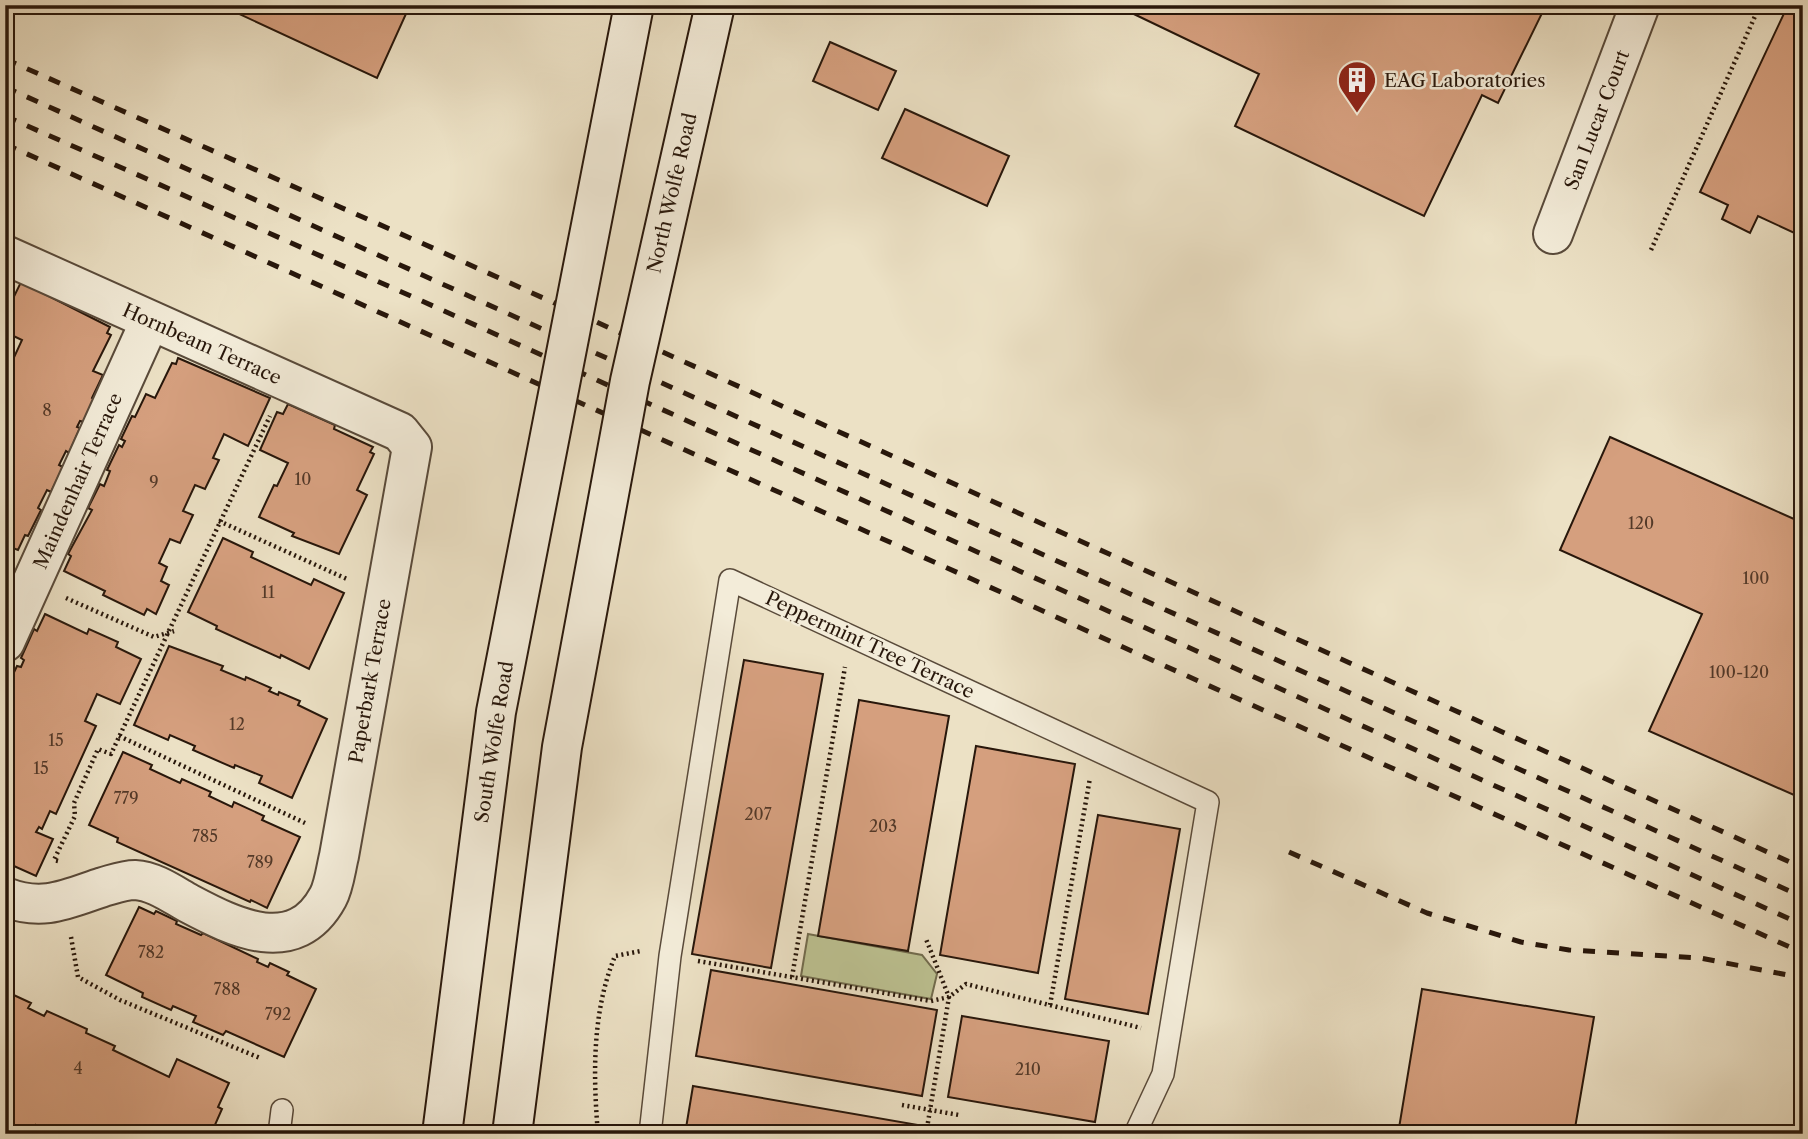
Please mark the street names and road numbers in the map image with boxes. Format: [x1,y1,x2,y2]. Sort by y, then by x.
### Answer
street label: San Lucar Court [1560,47,1634,193]
street label: North Wolfe Road [642,110,702,275]
street label: Hornbeam Terrace [119,299,285,389]
street label: Maindenhair Terrace [29,389,127,573]
street label: Peppermint Tree Terrace [762,586,978,704]
street label: Paperbark Terrace [344,597,396,765]
street label: South Wolfe Road [470,659,518,825]

